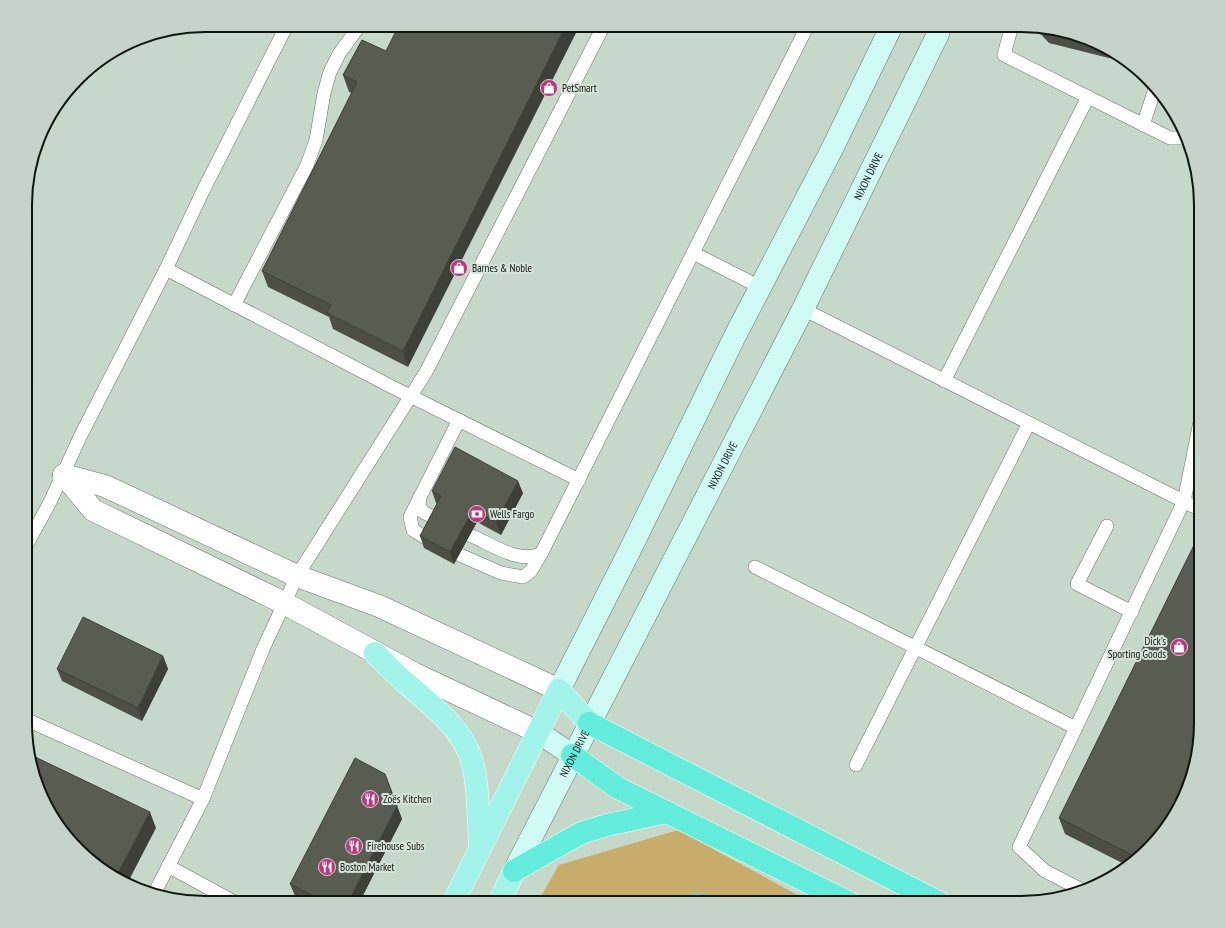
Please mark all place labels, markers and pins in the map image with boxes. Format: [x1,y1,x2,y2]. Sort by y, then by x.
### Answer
shop icon: PetSmart [539,78,559,98]
place label: PetSmart [562,81,597,95]
shop icon: Barnes & Noble [449,258,469,278]
place label: Barnes & Noble [472,261,533,275]
bank icon: Wells Fargo [467,504,487,524]
place label: Wells Fargo [490,507,534,521]
place label: Dick's Sporting Goods [1108,634,1166,661]
shop icon: Dick's Sporting Goods [1169,637,1189,657]
restaurant icon: Zoës Kitchen [360,789,380,809]
place label: Zoës Kitchen [383,792,432,806]
restaurant icon: Firehouse Subs [344,836,364,856]
place label: Firehouse Subs [367,839,425,853]
restaurant icon: Boston Market [317,857,337,877]
place label: Boston Market [340,860,395,874]

